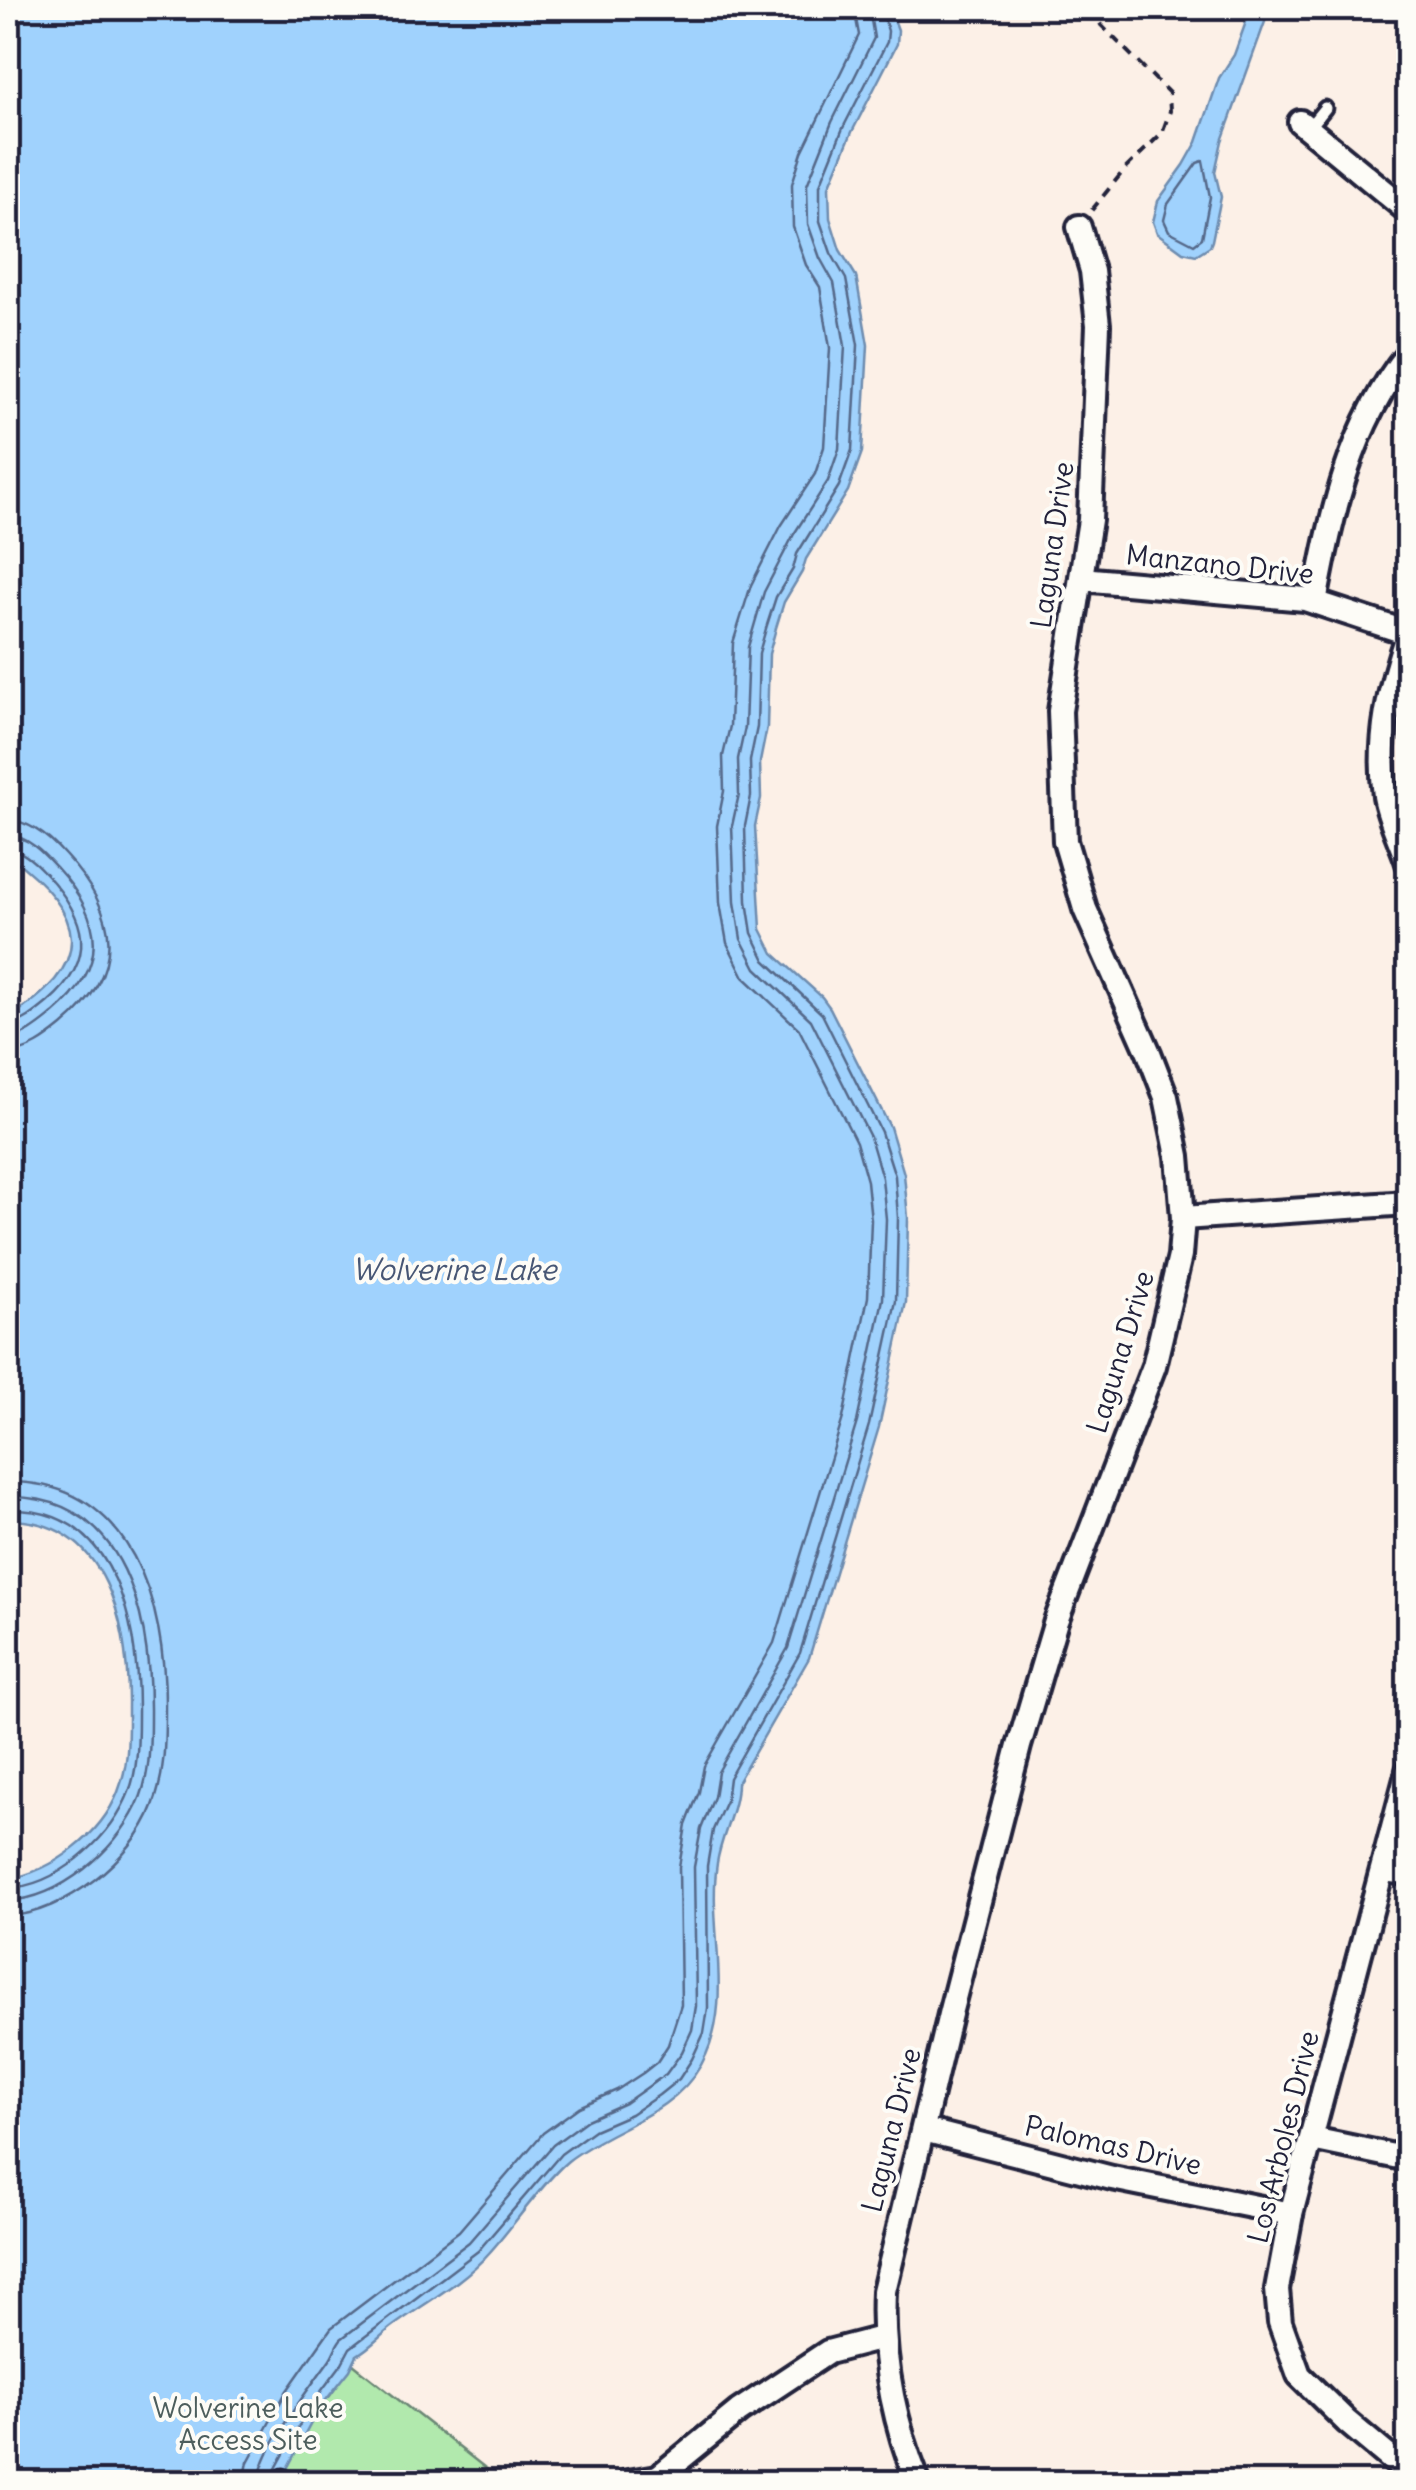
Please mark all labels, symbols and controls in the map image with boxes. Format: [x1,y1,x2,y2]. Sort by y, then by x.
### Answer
street label: Laguna Drive [1022,459,1082,631]
street label: Manzano Drive [1124,536,1316,592]
water label: Wolverine Lake [352,1250,558,1288]
street label: Laguna Drive [1078,1266,1162,1438]
street label: Los Arboles Drive [1239,2027,1327,2247]
street label: Laguna Drive [853,2044,929,2216]
street label: Palomas Drive [1021,2107,1205,2183]
park label: Wolverine Lake Access Site [153,2390,344,2458]

